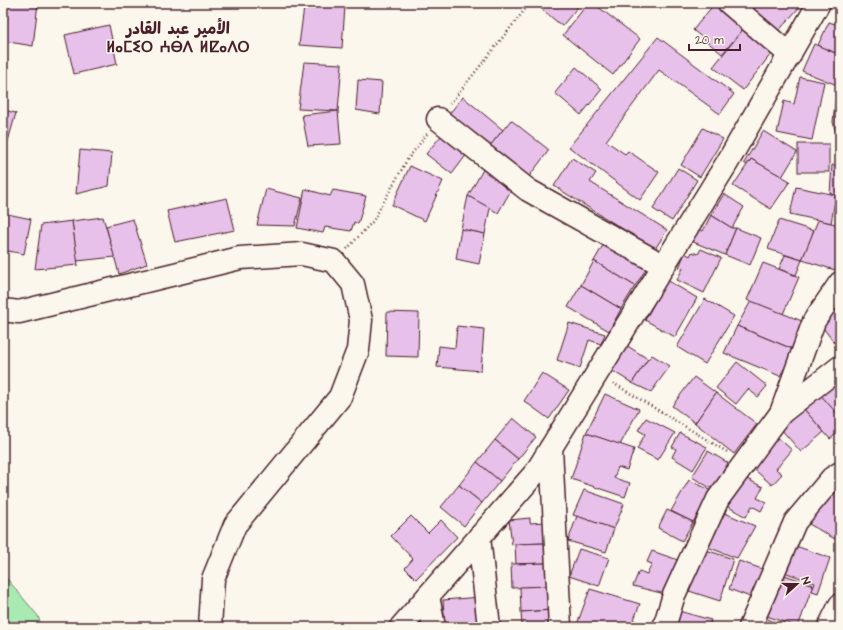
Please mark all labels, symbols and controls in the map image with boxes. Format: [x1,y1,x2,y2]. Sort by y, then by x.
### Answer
district label: الأمير عبد القادر ⵍⴰⵎⵉⵔ ⵄⴱⴷ ⵍⵇⴰⴷⵔ [106,17,250,58]
scale bar [689,26,740,52]
text: 20 m [695,32,724,49]
north arrow [777,564,817,604]
text: N [798,575,814,587]

